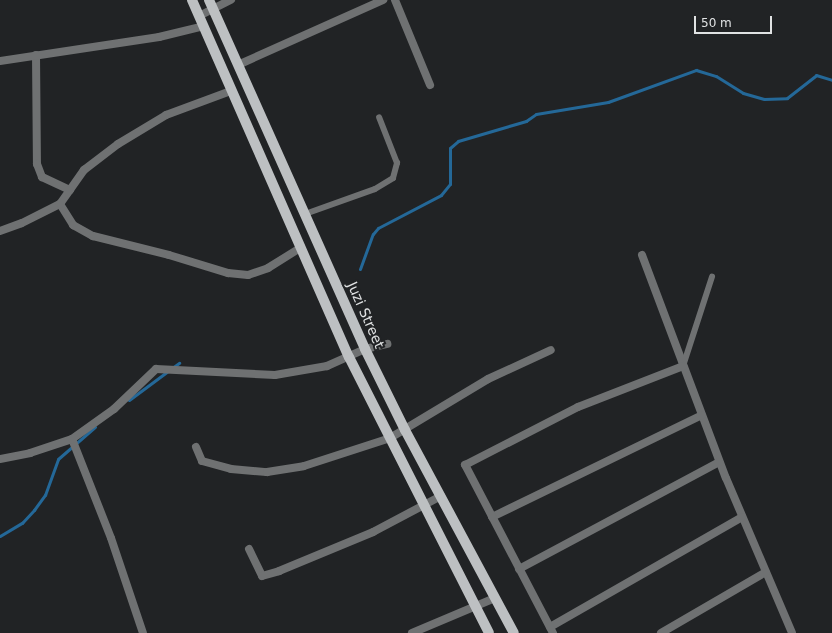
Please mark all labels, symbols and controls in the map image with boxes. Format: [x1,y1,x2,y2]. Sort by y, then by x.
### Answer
scale bar [696,8,774,34]
text: 50 m [701,16,732,30]
street label: Juzi Street [344,279,388,351]

